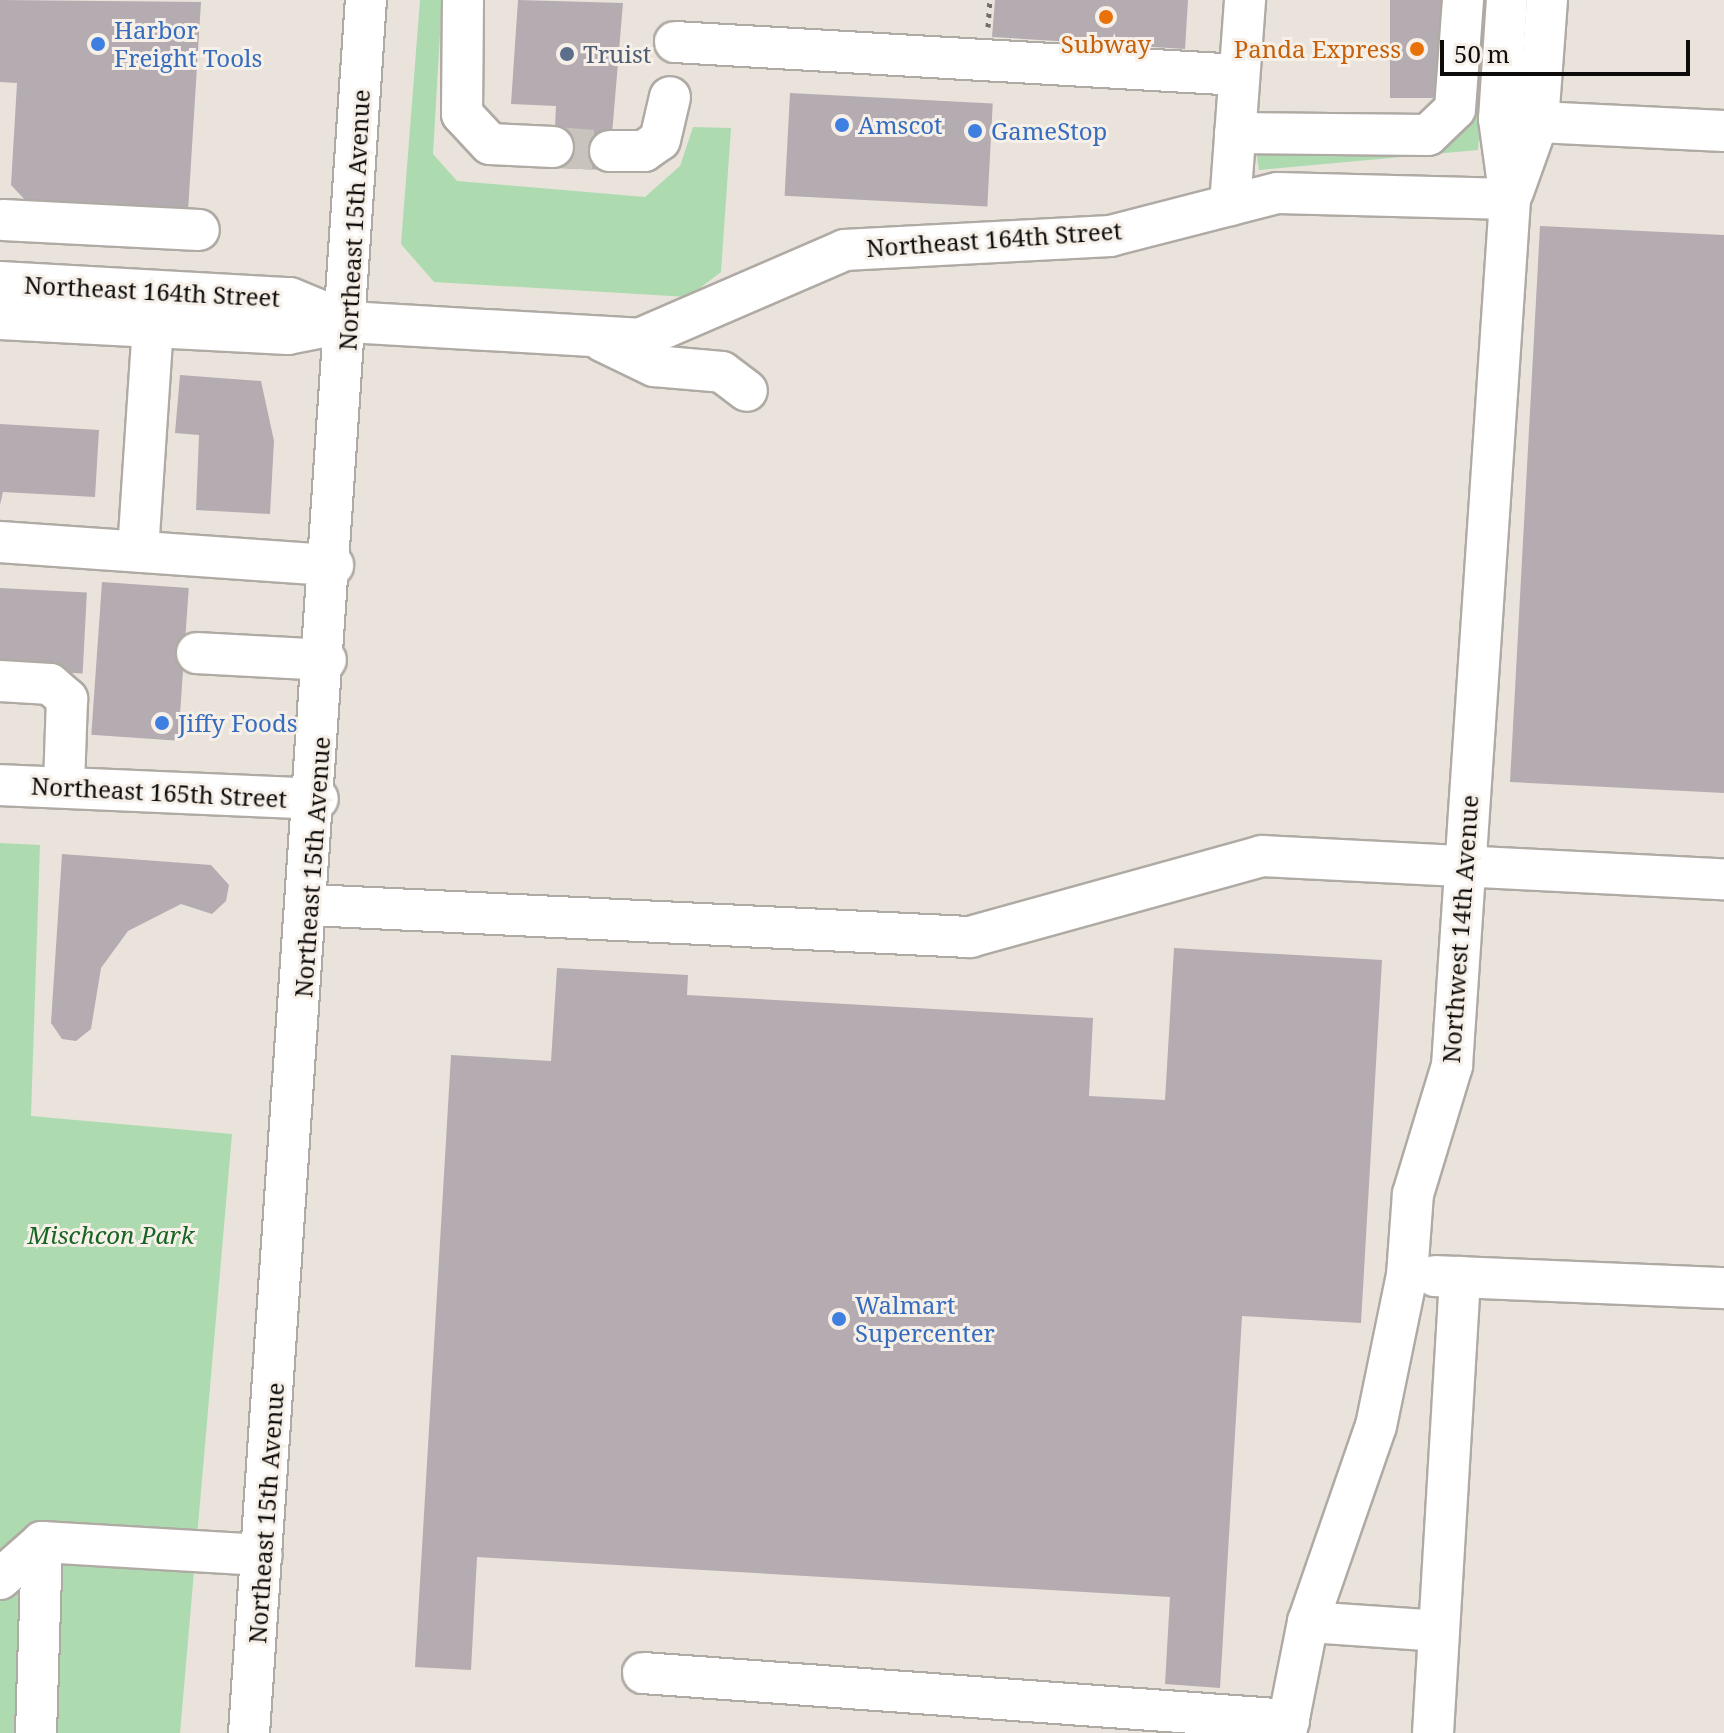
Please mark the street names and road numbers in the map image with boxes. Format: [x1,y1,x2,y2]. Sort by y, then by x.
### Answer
street label: Northeast 15th Avenue [333,89,375,351]
street label: Northeast 164th Street [865,216,1123,262]
street label: Northeast 164th Street [23,270,281,312]
street label: Northeast 15th Avenue [289,736,335,998]
street label: Northeast 165th Street [30,771,288,813]
street label: Northwest 14th Avenue [1436,794,1484,1064]
street label: Northeast 15th Avenue [243,1382,289,1644]

